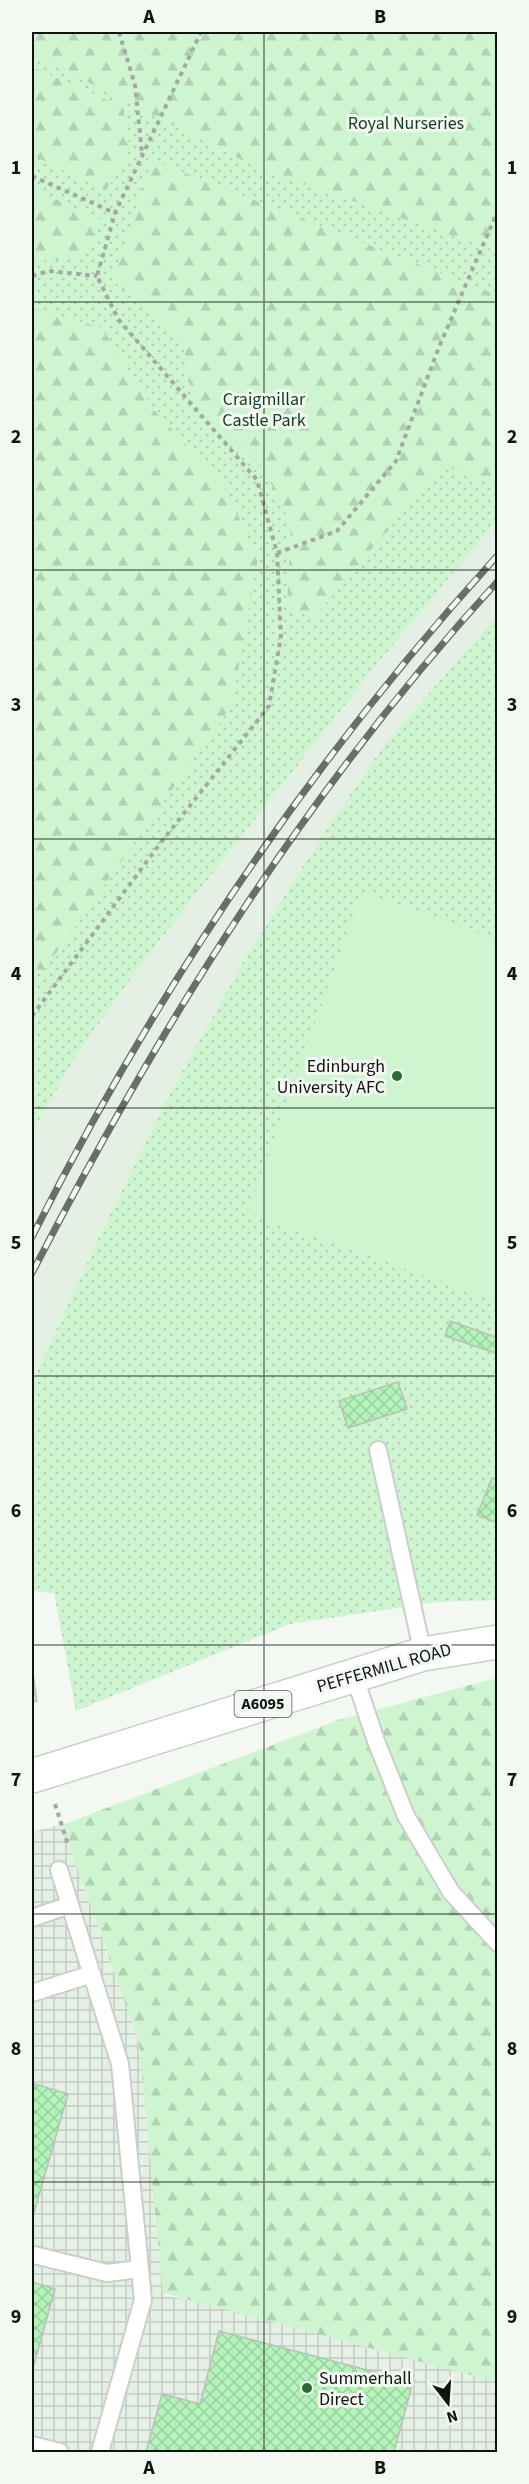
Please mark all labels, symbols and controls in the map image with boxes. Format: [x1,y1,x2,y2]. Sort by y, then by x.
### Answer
text: A [142,3,155,31]
text: B [374,3,386,31]
park label: Royal Nurseries [348,111,464,136]
text: 1 [11,154,21,182]
text: 1 [507,154,517,182]
park label: Craigmillar Castle Park [222,387,306,433]
text: 2 [11,423,21,451]
text: 2 [507,423,517,451]
text: 3 [11,691,21,719]
text: 3 [507,691,517,719]
text: 4 [11,960,22,988]
text: 4 [507,960,518,988]
place label: Edinburgh University AFC [277,1054,385,1100]
marker: Edinburgh University AFC [390,1069,404,1083]
text: 5 [11,1229,21,1257]
text: 5 [507,1229,517,1257]
text: 6 [11,1497,21,1525]
text: 6 [507,1497,517,1525]
street label: PEFFERMILL ROAD [314,1637,454,1699]
road number: A6095 [234,1691,292,1717]
text: 7 [11,1766,21,1794]
text: 7 [507,1766,517,1794]
text: 8 [11,2035,21,2063]
text: 8 [507,2035,517,2063]
text: 9 [11,2303,21,2331]
text: 9 [507,2303,517,2331]
place label: Summerhall Direct [319,2366,411,2412]
north arrow [418,2373,478,2433]
marker: Summerhall Direct [300,2381,314,2395]
text: N [444,2404,460,2428]
text: A [142,2454,155,2482]
text: B [374,2454,386,2482]

